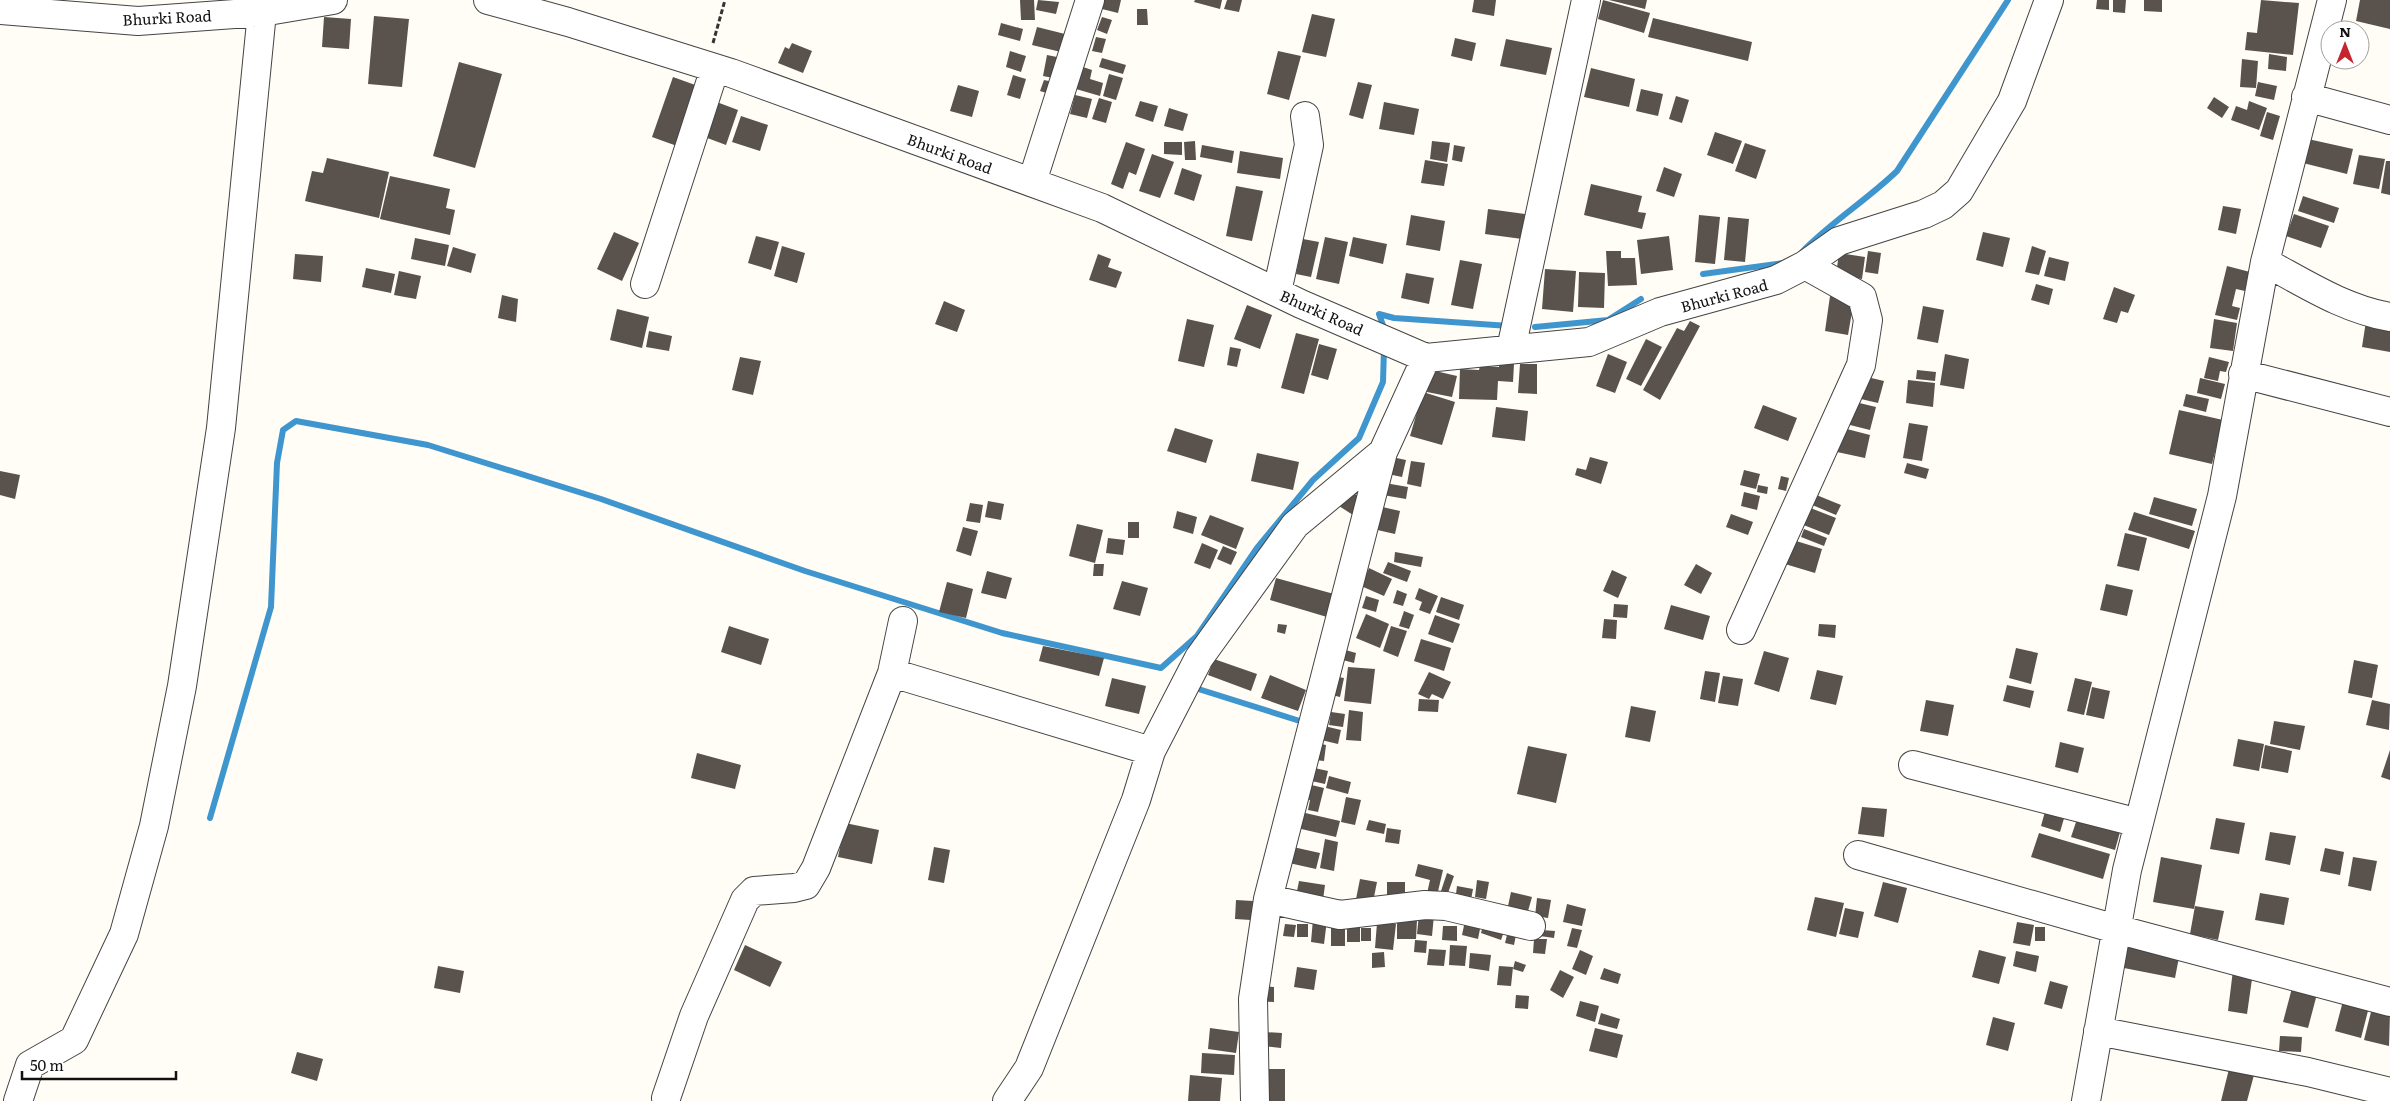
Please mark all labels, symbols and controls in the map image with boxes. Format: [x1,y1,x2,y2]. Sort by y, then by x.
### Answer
street label: Bhurki Road [122,3,212,31]
north arrow [2320,20,2370,70]
text: N [2339,21,2351,41]
street label: Bhurki Road [904,127,996,179]
street label: Bhurki Road [1678,272,1770,318]
street label: Bhurki Road [1277,283,1367,341]
scale bar [22,1048,176,1080]
text: 50 m [30,1053,64,1076]

